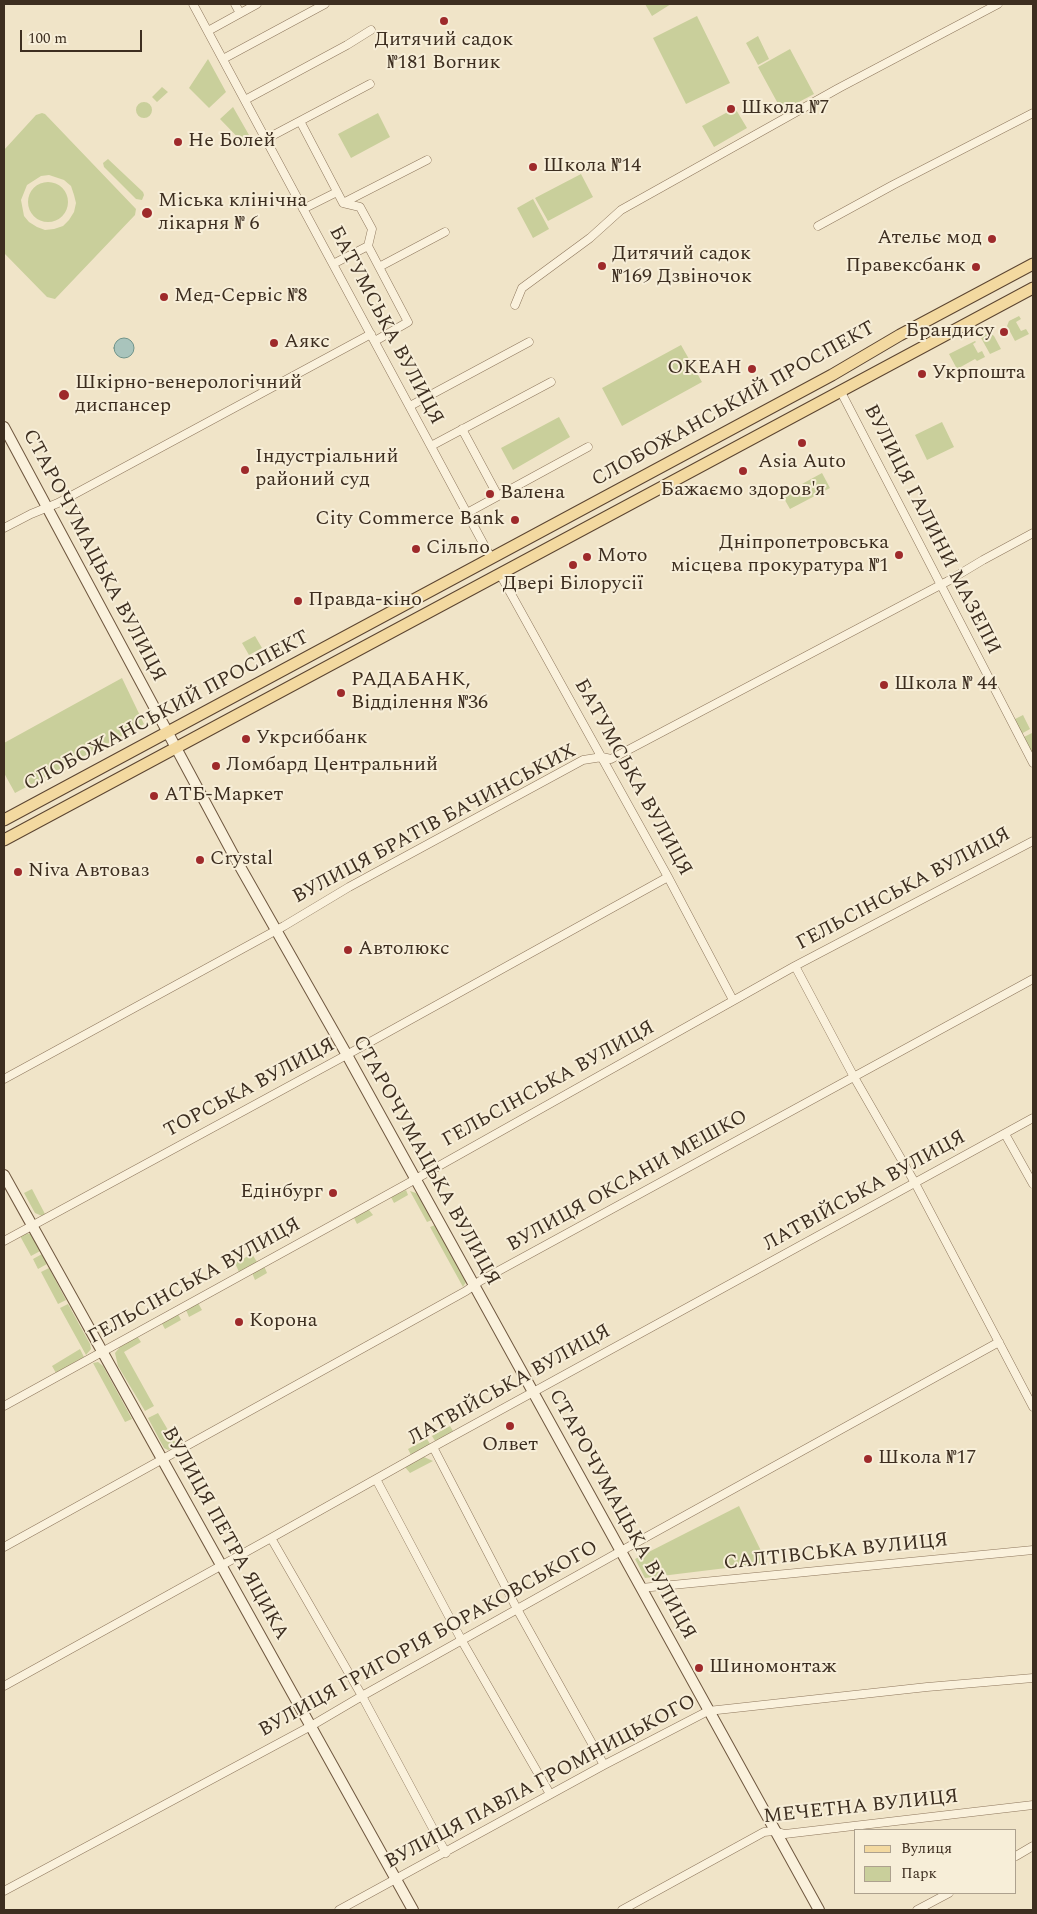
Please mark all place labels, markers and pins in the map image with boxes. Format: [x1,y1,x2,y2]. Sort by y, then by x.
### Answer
marker: Дитячий садок №181 Вогник [438,15,450,27]
place label: Дитячий садок №181 Вогник [374,29,514,76]
place label: Школа №7 [741,97,829,121]
marker: Школа №7 [725,103,737,115]
place label: Не Болей [188,130,275,154]
marker: Не Болей [172,136,184,148]
place label: Школа №14 [543,155,641,179]
marker: Школа №14 [527,161,539,173]
place label: Міська клінічна лікарня № 6 [158,190,307,237]
marker: Міська клінічна лікарня № 6 [140,206,154,220]
place label: Ательє мод [877,227,982,251]
marker: Ательє мод [986,233,998,245]
place label: Дитячий садок №169 Дзвіночок [612,243,752,290]
place label: Правексбанк [846,255,966,279]
marker: Дитячий садок №169 Дзвіночок [596,260,608,272]
marker: Правексбанк [970,261,982,273]
place label: Мед-Сервіс №8 [174,285,307,309]
marker: Мед-Сервіс №8 [158,291,170,303]
place label: Брандису [906,320,994,344]
marker: Брандису [998,326,1010,338]
place label: Аякс [284,331,330,355]
marker: Аякс [268,337,280,349]
place label: ОКЕАН [667,357,742,381]
place label: Укрпошта [932,362,1026,386]
marker: ОКЕАН [746,363,758,375]
marker: Укрпошта [916,368,928,380]
place label: Шкірно-венерологічний диспансер [75,372,302,419]
marker: Шкірно-венерологічний диспансер [57,388,71,402]
marker: Asia Auto [796,437,808,449]
place label: Індустріальний районий суд [255,446,398,493]
place label: Asia Auto [758,451,846,475]
marker: Індустріальний районий суд [239,464,251,476]
marker: Бажаємо здоров'я [737,465,749,477]
place label: Бажаємо здоров'я [661,479,825,503]
place label: Валена [500,482,565,506]
marker: Валена [484,488,496,500]
place label: City Commerce Bank [315,508,505,532]
marker: City Commerce Bank [509,514,521,526]
place label: Дніпропетровська місцева прокуратура №1 [671,532,889,579]
place label: Сільпо [426,537,490,561]
marker: Сільпо [410,543,422,555]
place label: Мото [597,545,648,569]
marker: Дніпропетровська місцева прокуратура №1 [893,549,905,561]
marker: Мото [581,551,593,563]
marker: Двері Білорусії [567,559,579,571]
place label: Двері Білорусії [503,573,643,597]
place label: Правда-кіно [308,589,422,613]
marker: Правда-кіно [292,595,304,607]
place label: РАДАБАНК, Відділення №36 [351,669,488,716]
place label: Школа № 44 [894,673,997,697]
marker: Школа № 44 [878,679,890,691]
marker: РАДАБАНК, Відділення №36 [335,687,347,699]
place label: Укрсиббанк [256,727,368,751]
marker: Укрсиббанк [240,733,252,745]
place label: Ломбард Центральний [226,754,438,778]
marker: Ломбард Центральний [210,760,222,772]
place label: АТБ-Маркет [164,784,283,808]
marker: АТБ-Маркет [148,790,160,802]
place label: Crystal [210,848,273,872]
marker: Crystal [194,854,206,866]
place label: Niva Автоваз [28,860,150,884]
marker: Niva Автоваз [12,866,24,878]
place label: Автолюкс [358,938,450,962]
marker: Автолюкс [342,944,354,956]
place label: Едінбург [240,1181,323,1205]
marker: Едінбург [327,1187,339,1199]
place label: Корона [249,1310,318,1334]
marker: Корона [233,1316,245,1328]
marker: Олвет [504,1420,516,1432]
place label: Олвет [482,1434,538,1458]
place label: Школа №17 [878,1447,976,1471]
marker: Школа №17 [862,1453,874,1465]
place label: Шиномонтаж [709,1656,837,1680]
marker: Шиномонтаж [693,1662,705,1674]

